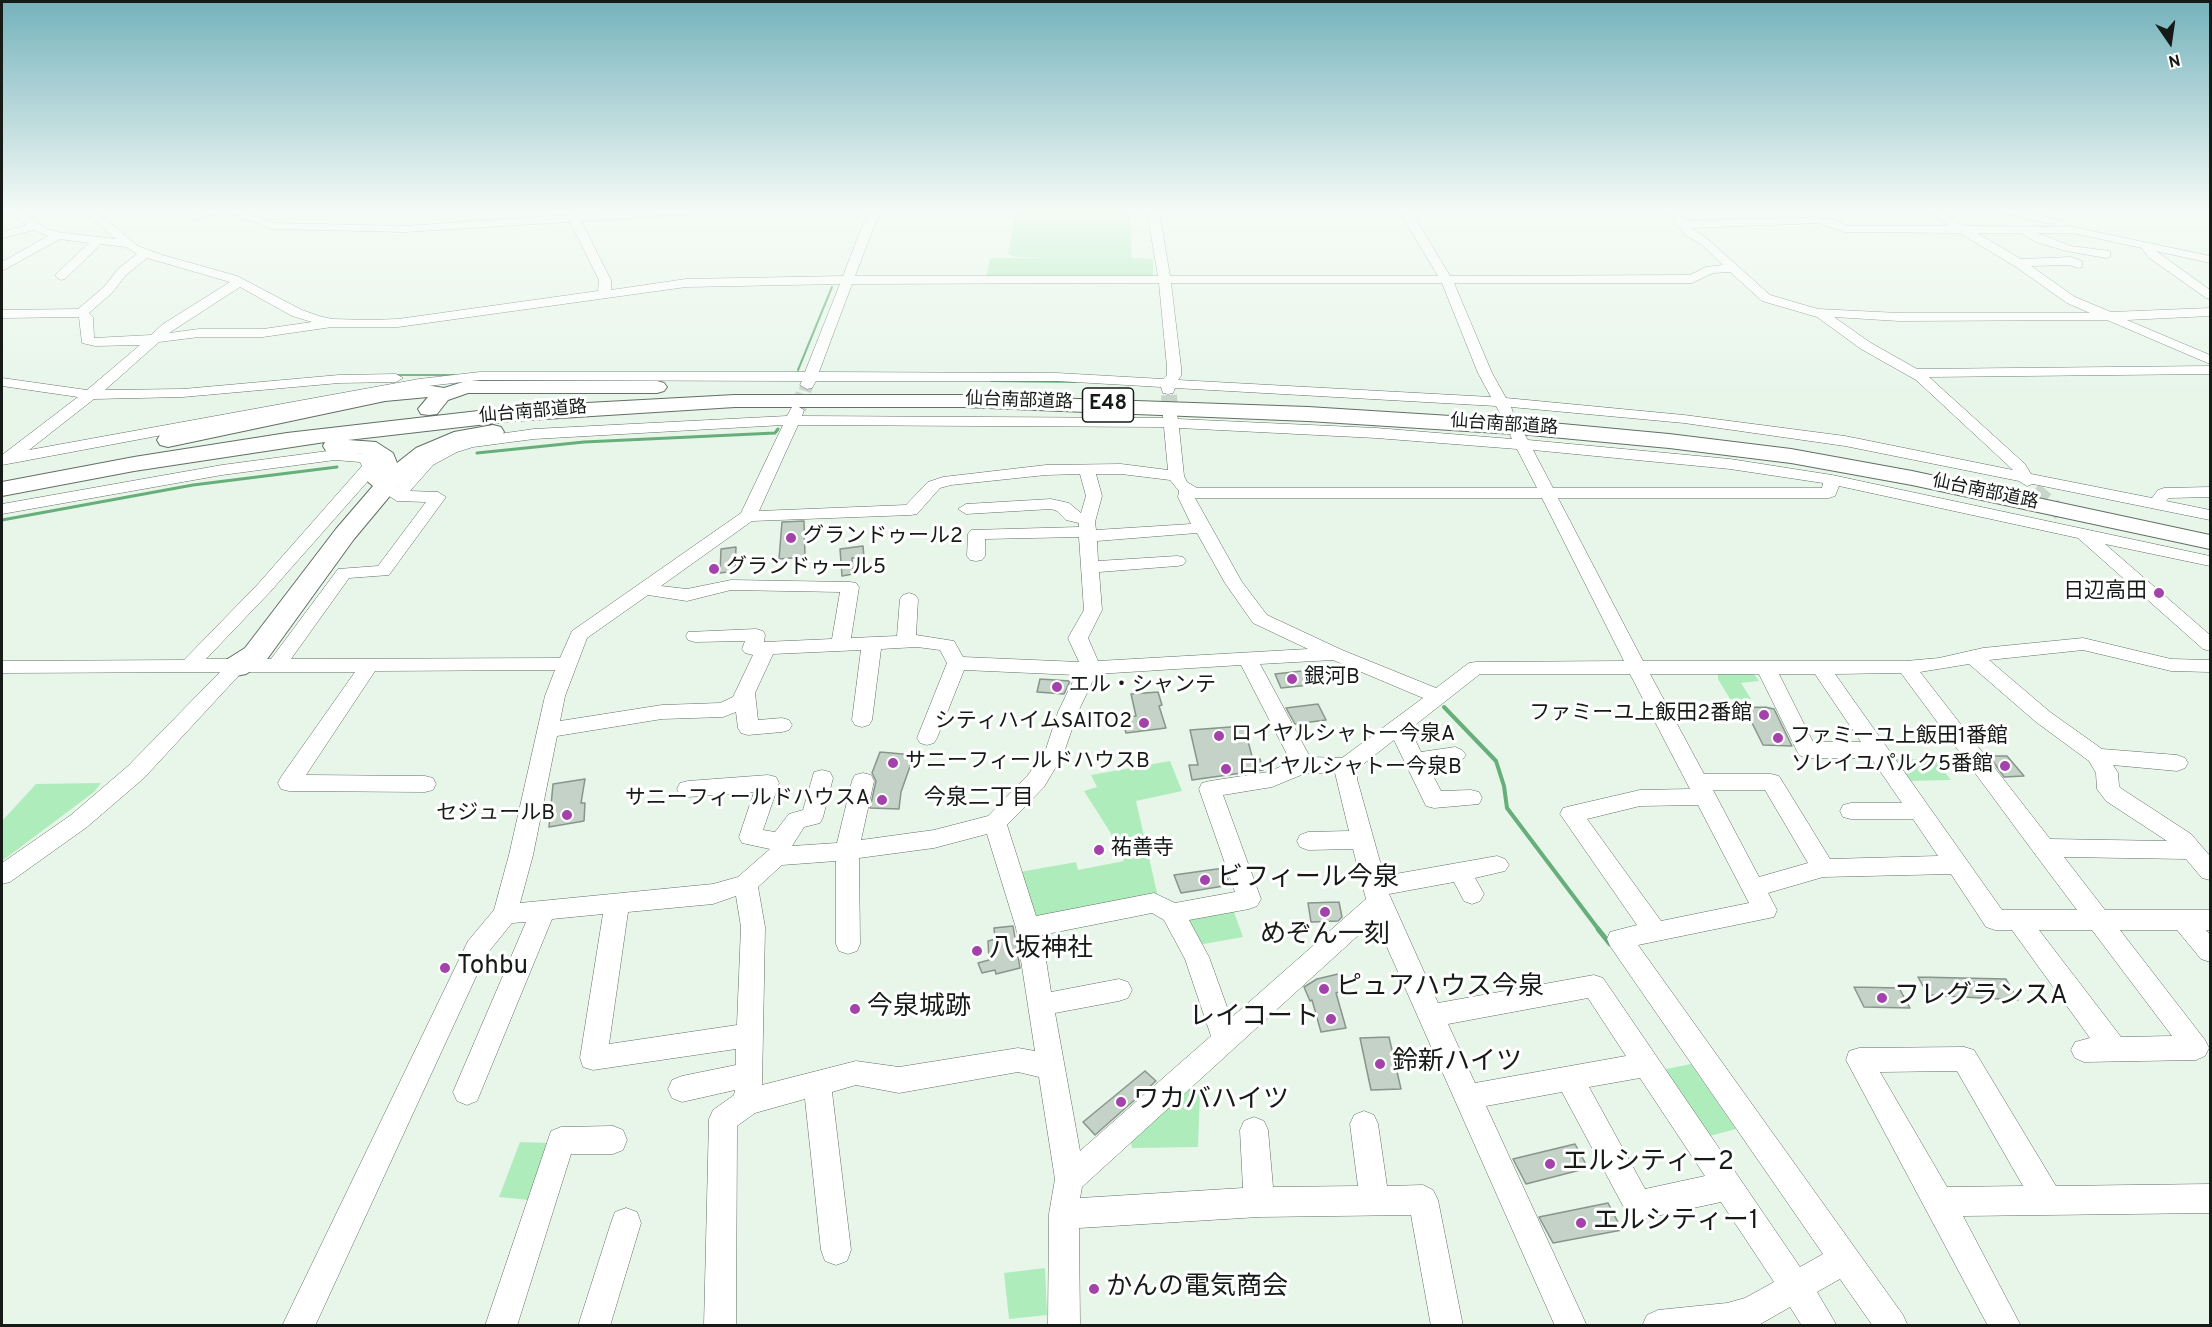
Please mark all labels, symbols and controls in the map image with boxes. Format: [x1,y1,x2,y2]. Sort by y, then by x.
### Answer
north arrow [2140,12,2200,72]
text: N [2166,49,2182,71]
road number: E48 [1082,388,1134,422]
street label: 仙台南部道路 [965,389,1073,415]
street label: 仙台南部道路 [478,398,588,428]
street label: 仙台南部道路 [1449,411,1559,441]
street label: 仙台南部道路 [1930,471,2040,515]
place label: グランドゥール2 [803,525,963,551]
marker: グランドゥール2 [784,531,798,545]
place label: グランドゥール5 [726,556,886,582]
marker: グランドゥール5 [707,562,721,576]
place label: 日辺高田 [2063,580,2147,606]
marker: 日辺高田 [2152,586,2166,600]
place label: 銀河B [1304,666,1360,692]
marker: 銀河B [1285,672,1299,686]
place label: エル・シャンテ [1069,674,1216,700]
marker: エル・シャンテ [1050,680,1064,694]
place label: ファミーユ上飯田2番館 [1529,702,1752,728]
marker: ファミーユ上飯田2番館 [1757,708,1771,722]
place label: シティハイムSAITO2 [935,710,1132,736]
marker: シティハイムSAITO2 [1137,716,1151,730]
place label: ロイヤルシャトー今泉A [1231,723,1455,749]
place label: ファミーユ上飯田1番館 [1790,725,2008,751]
marker: ロイヤルシャトー今泉A [1212,729,1226,743]
marker: ファミーユ上飯田1番館 [1771,731,1785,745]
place label: サニーフィールドハウスB [905,750,1150,776]
place label: ソレイユパルク5番館 [1791,753,1993,779]
marker: サニーフィールドハウスB [886,756,900,770]
place label: ロイヤルシャトー今泉B [1238,756,1462,782]
marker: ソレイユパルク5番館 [1998,759,2012,773]
marker: ロイヤルシャトー今泉B [1219,762,1233,776]
place label: サニーフィールドハウスA [625,787,870,813]
district label: 今泉二丁目 [924,787,1034,813]
marker: サニーフィールドハウスA [875,793,889,807]
place label: セジュールB [436,802,555,828]
marker: セジュールB [560,808,574,822]
place label: 祐善寺 [1111,837,1174,863]
marker: 祐善寺 [1092,843,1106,857]
place label: ビフィール今泉 [1217,864,1399,896]
marker: ビフィール今泉 [1198,873,1212,887]
marker: めぞん一刻 [1318,905,1332,919]
place label: めぞん一刻 [1260,921,1390,953]
place label: 八坂神社 [989,935,1093,967]
marker: 八坂神社 [970,944,984,958]
place label: Tohbu [457,952,528,984]
marker: Tohbu [438,961,452,975]
place label: ピュアハウス今泉 [1336,973,1544,1005]
marker: ピュアハウス今泉 [1317,982,1331,996]
place label: フレグランスA [1894,982,2068,1014]
marker: フレグランスA [1875,991,1889,1005]
place label: 今泉城跡 [867,993,971,1025]
marker: 今泉城跡 [848,1002,862,1016]
place label: レイコート [1189,1003,1319,1035]
marker: レイコート [1324,1012,1338,1026]
place label: 鈴新ハイツ [1392,1048,1522,1080]
marker: 鈴新ハイツ [1373,1057,1387,1071]
place label: ワカバハイツ [1133,1086,1289,1118]
marker: ワカバハイツ [1114,1095,1128,1109]
place label: エルシティー2 [1562,1148,1734,1180]
marker: エルシティー2 [1543,1157,1557,1171]
place label: エルシティー1 [1593,1207,1759,1239]
marker: エルシティー1 [1574,1216,1588,1230]
place label: かんの電気商会 [1106,1273,1288,1305]
marker: かんの電気商会 [1087,1282,1101,1296]

